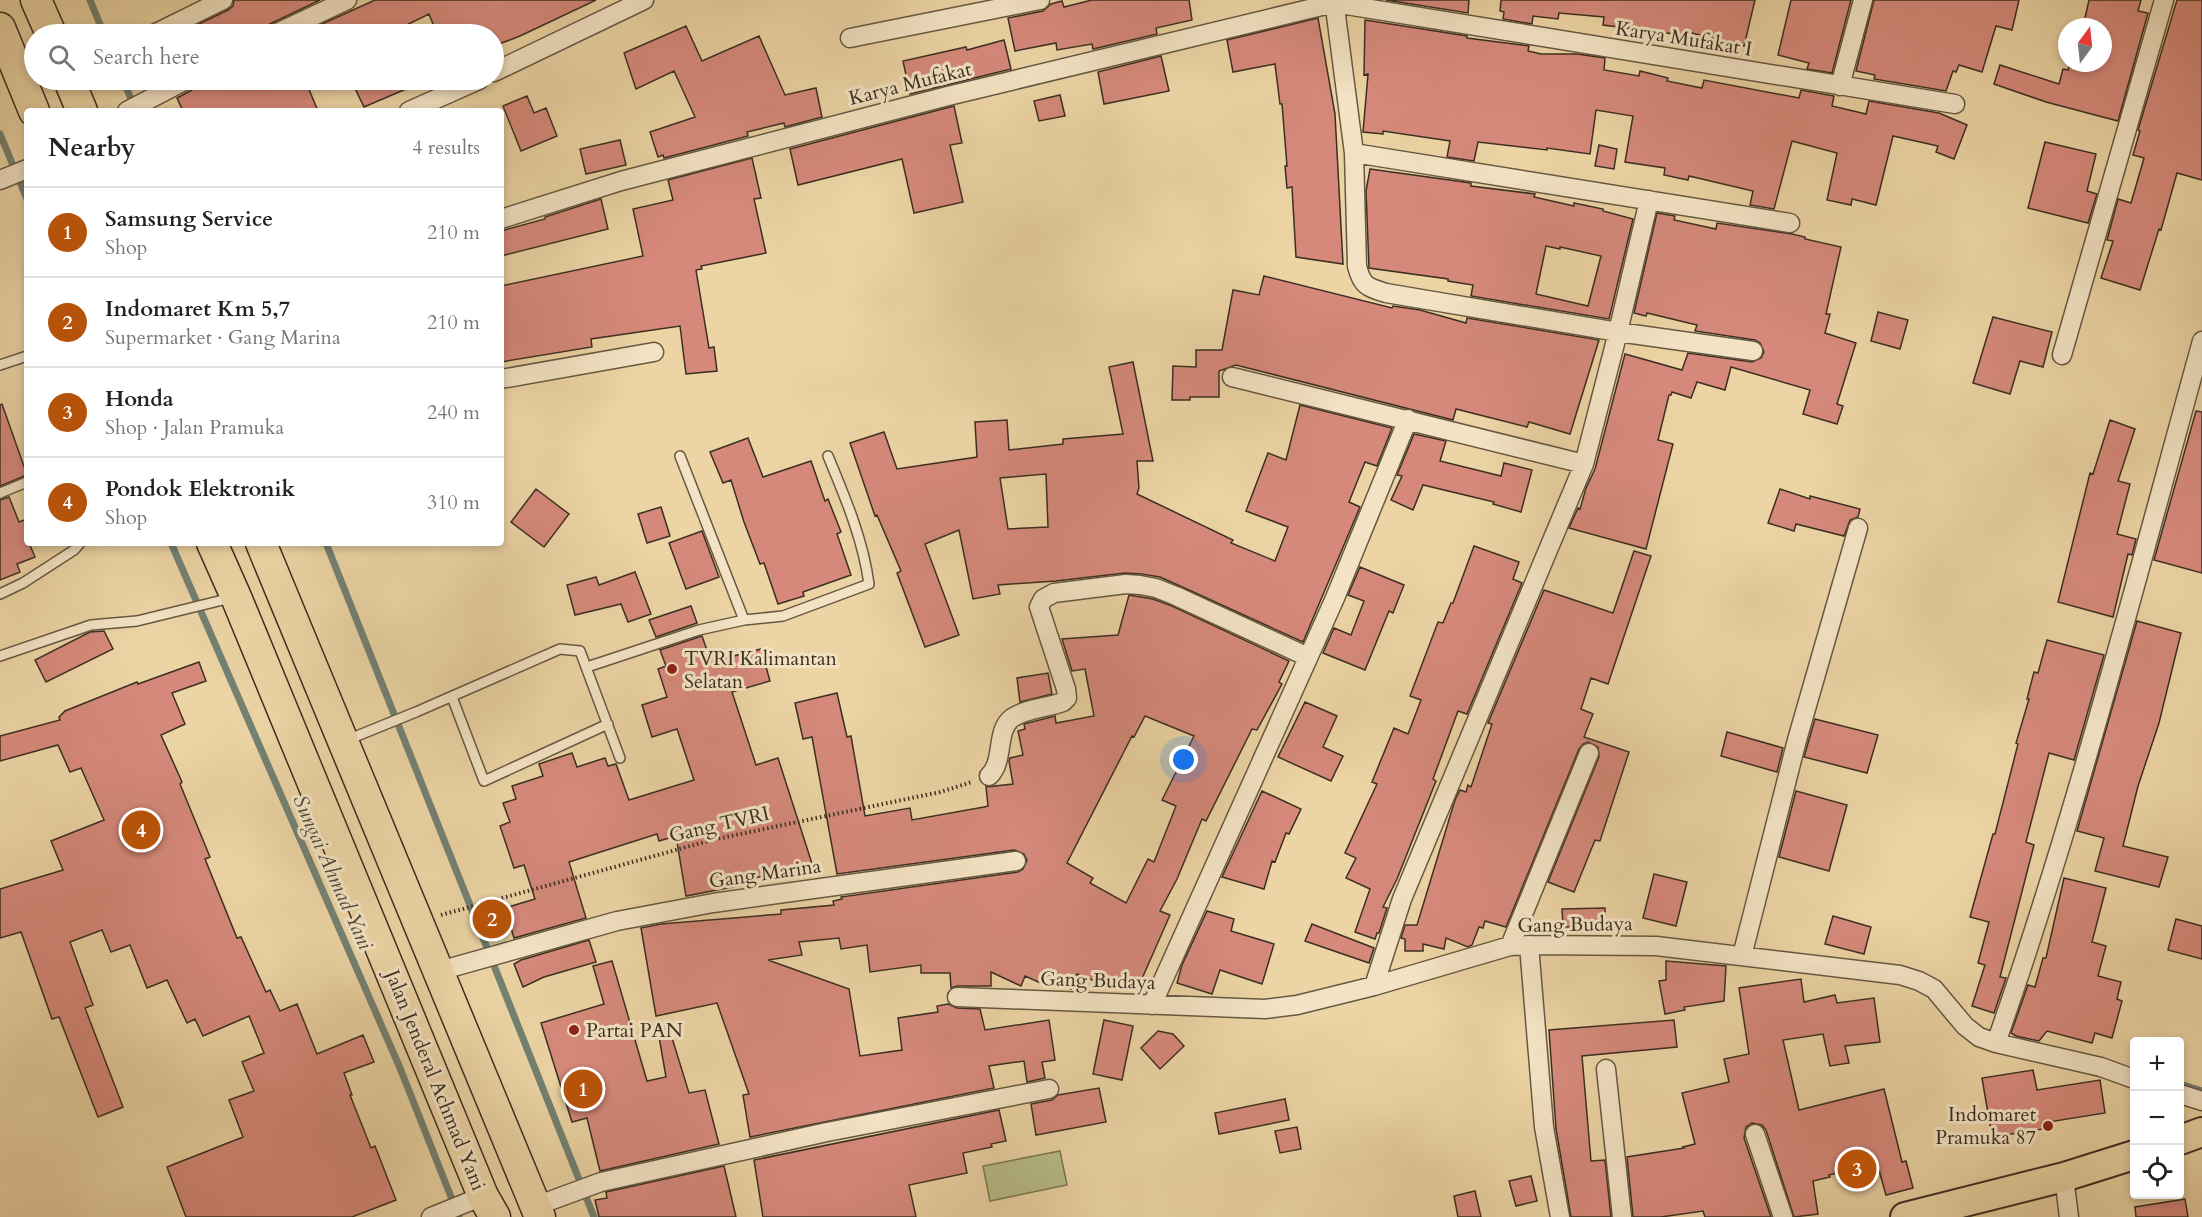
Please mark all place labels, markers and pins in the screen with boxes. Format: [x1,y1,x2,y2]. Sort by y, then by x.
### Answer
place label: TVRI Kalimantan Selatan [684,645,838,695]
marker: TVRI Kalimantan Selatan [665,662,679,676]
pin: 4 [122,808,160,852]
pin: 2 [472,896,512,942]
place label: Partai PAN [586,1017,683,1044]
marker: Partai PAN [567,1023,581,1037]
pin: 1 [564,1066,602,1112]
place label: Indomaret Pramuka 87 [1935,1101,2037,1151]
marker: Indomaret Pramuka 87 [2041,1119,2055,1133]
pin: 3 [1838,1146,1876,1192]

